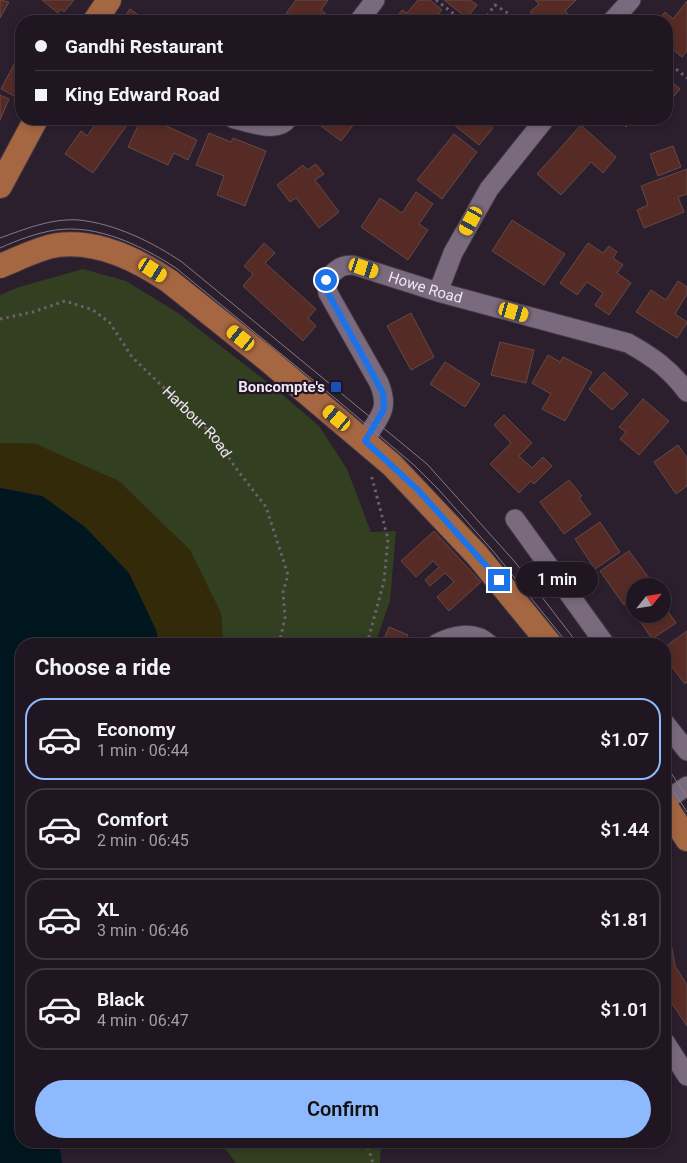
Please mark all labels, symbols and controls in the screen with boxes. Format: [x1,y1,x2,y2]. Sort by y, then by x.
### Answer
text: Gandhi Restaurant [65,35,223,58]
text: King Edward Road [65,83,220,106]
car [457,204,484,238]
car [136,256,169,284]
car [347,256,380,280]
street label: Howe Road [386,268,465,307]
route start [315,269,337,291]
car [497,301,530,323]
car [224,323,257,353]
place label: Boncompte's [238,378,325,396]
marker: Boncompte's [329,380,343,394]
street label: Harbour Road [159,382,235,461]
car [320,403,353,433]
callout: 1 min [516,562,599,598]
route end [488,569,510,591]
text: 1 min [537,570,577,589]
north arrow [626,578,671,622]
map controls [626,578,671,623]
text: Choose a ride [35,655,171,680]
icon: car [37,717,82,762]
text: Economy [97,718,176,741]
text: $1.07 [600,728,649,751]
text: 1 min · 06:44 [97,741,189,760]
icon: car [37,807,82,852]
text: Comfort [97,808,168,831]
text: $1.44 [600,818,649,841]
text: 2 min · 06:45 [97,831,189,850]
icon: car [37,897,82,942]
text: XL [97,898,119,921]
text: $1.81 [600,908,649,931]
text: 3 min · 06:46 [97,921,189,940]
icon: car [37,987,82,1032]
text: Black [97,988,144,1011]
text: $1.01 [600,998,649,1021]
text: 4 min · 06:47 [97,1011,189,1030]
button: Confirm [35,1080,651,1138]

